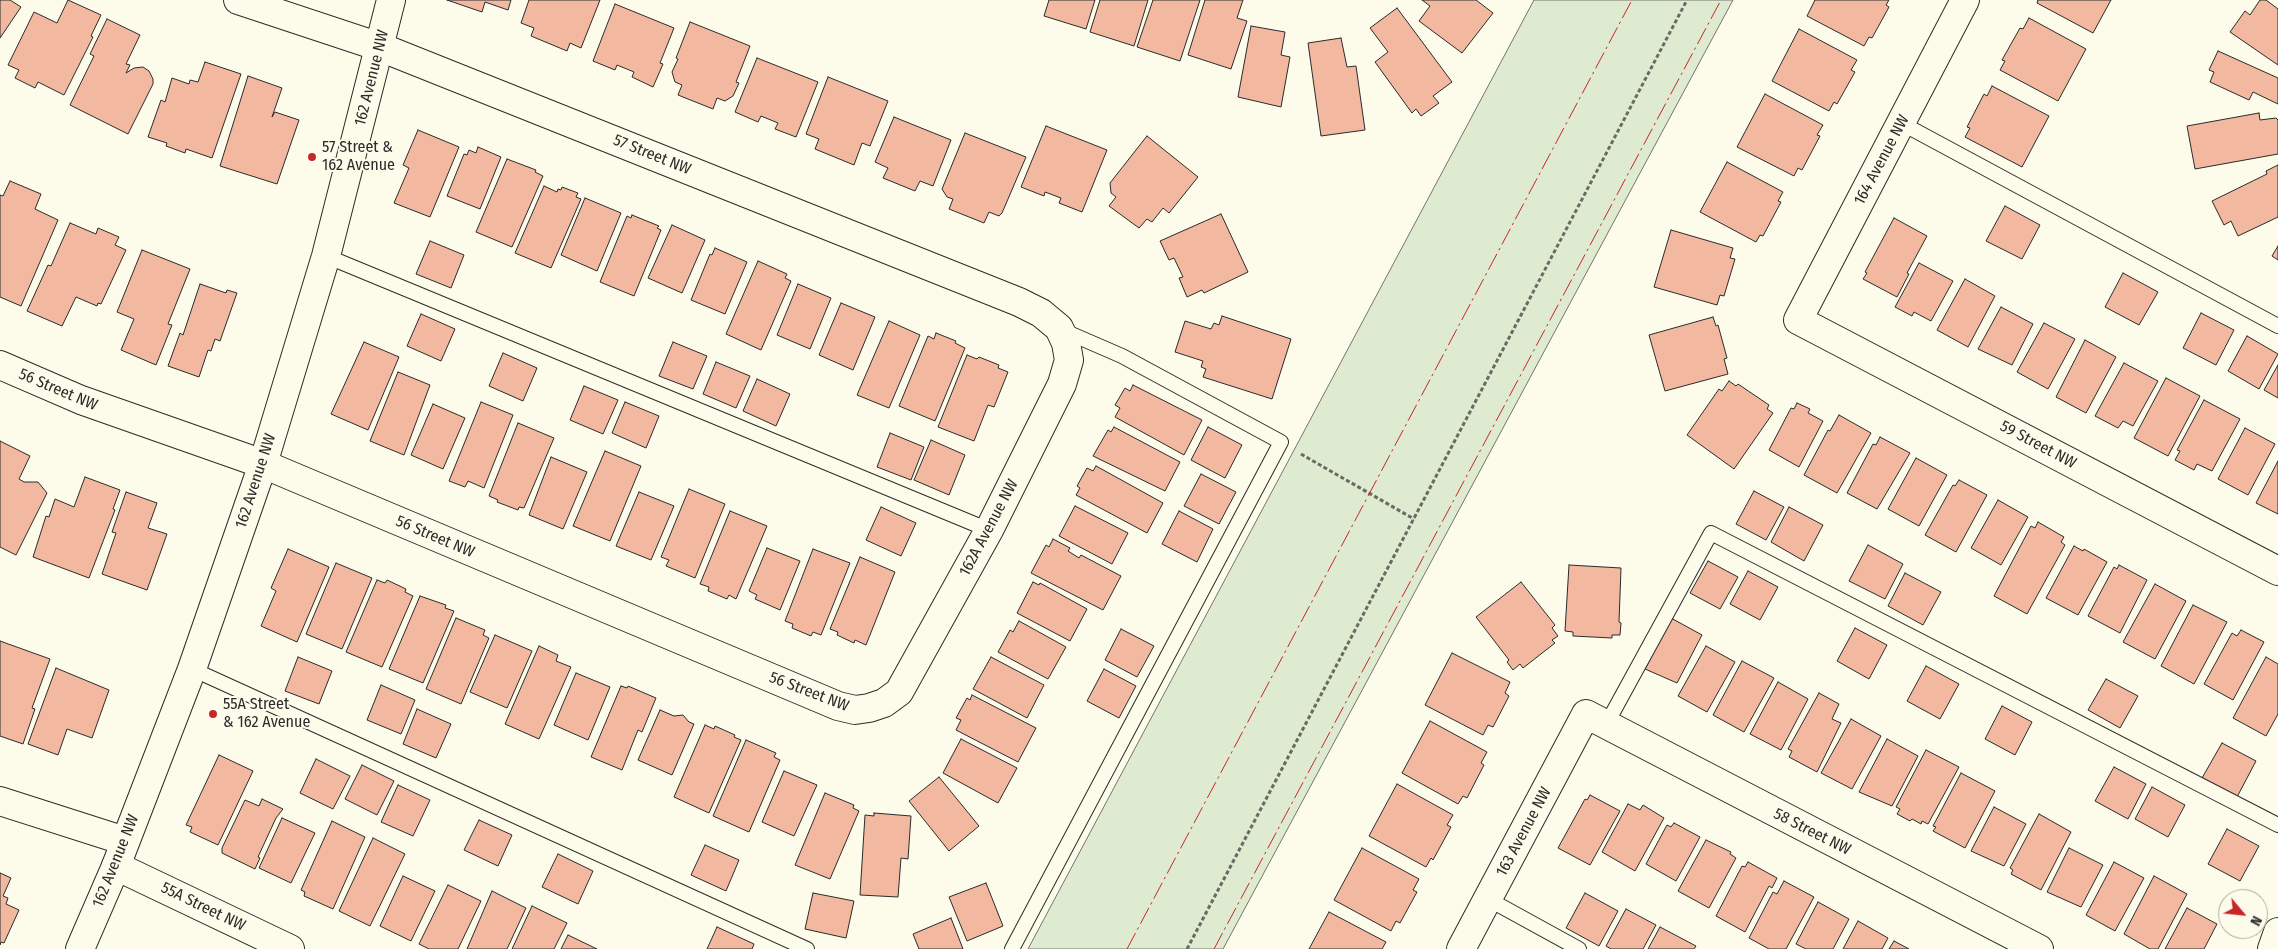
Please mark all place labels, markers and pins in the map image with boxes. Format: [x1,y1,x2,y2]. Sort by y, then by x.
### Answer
place label: 57 Street & 162 Avenue [322,138,395,176]
marker: 57 Street & 162 Avenue [306,151,318,163]
place label: 55A Street & 162 Avenue [223,695,310,733]
marker: 55A Street & 162 Avenue [207,708,219,720]

